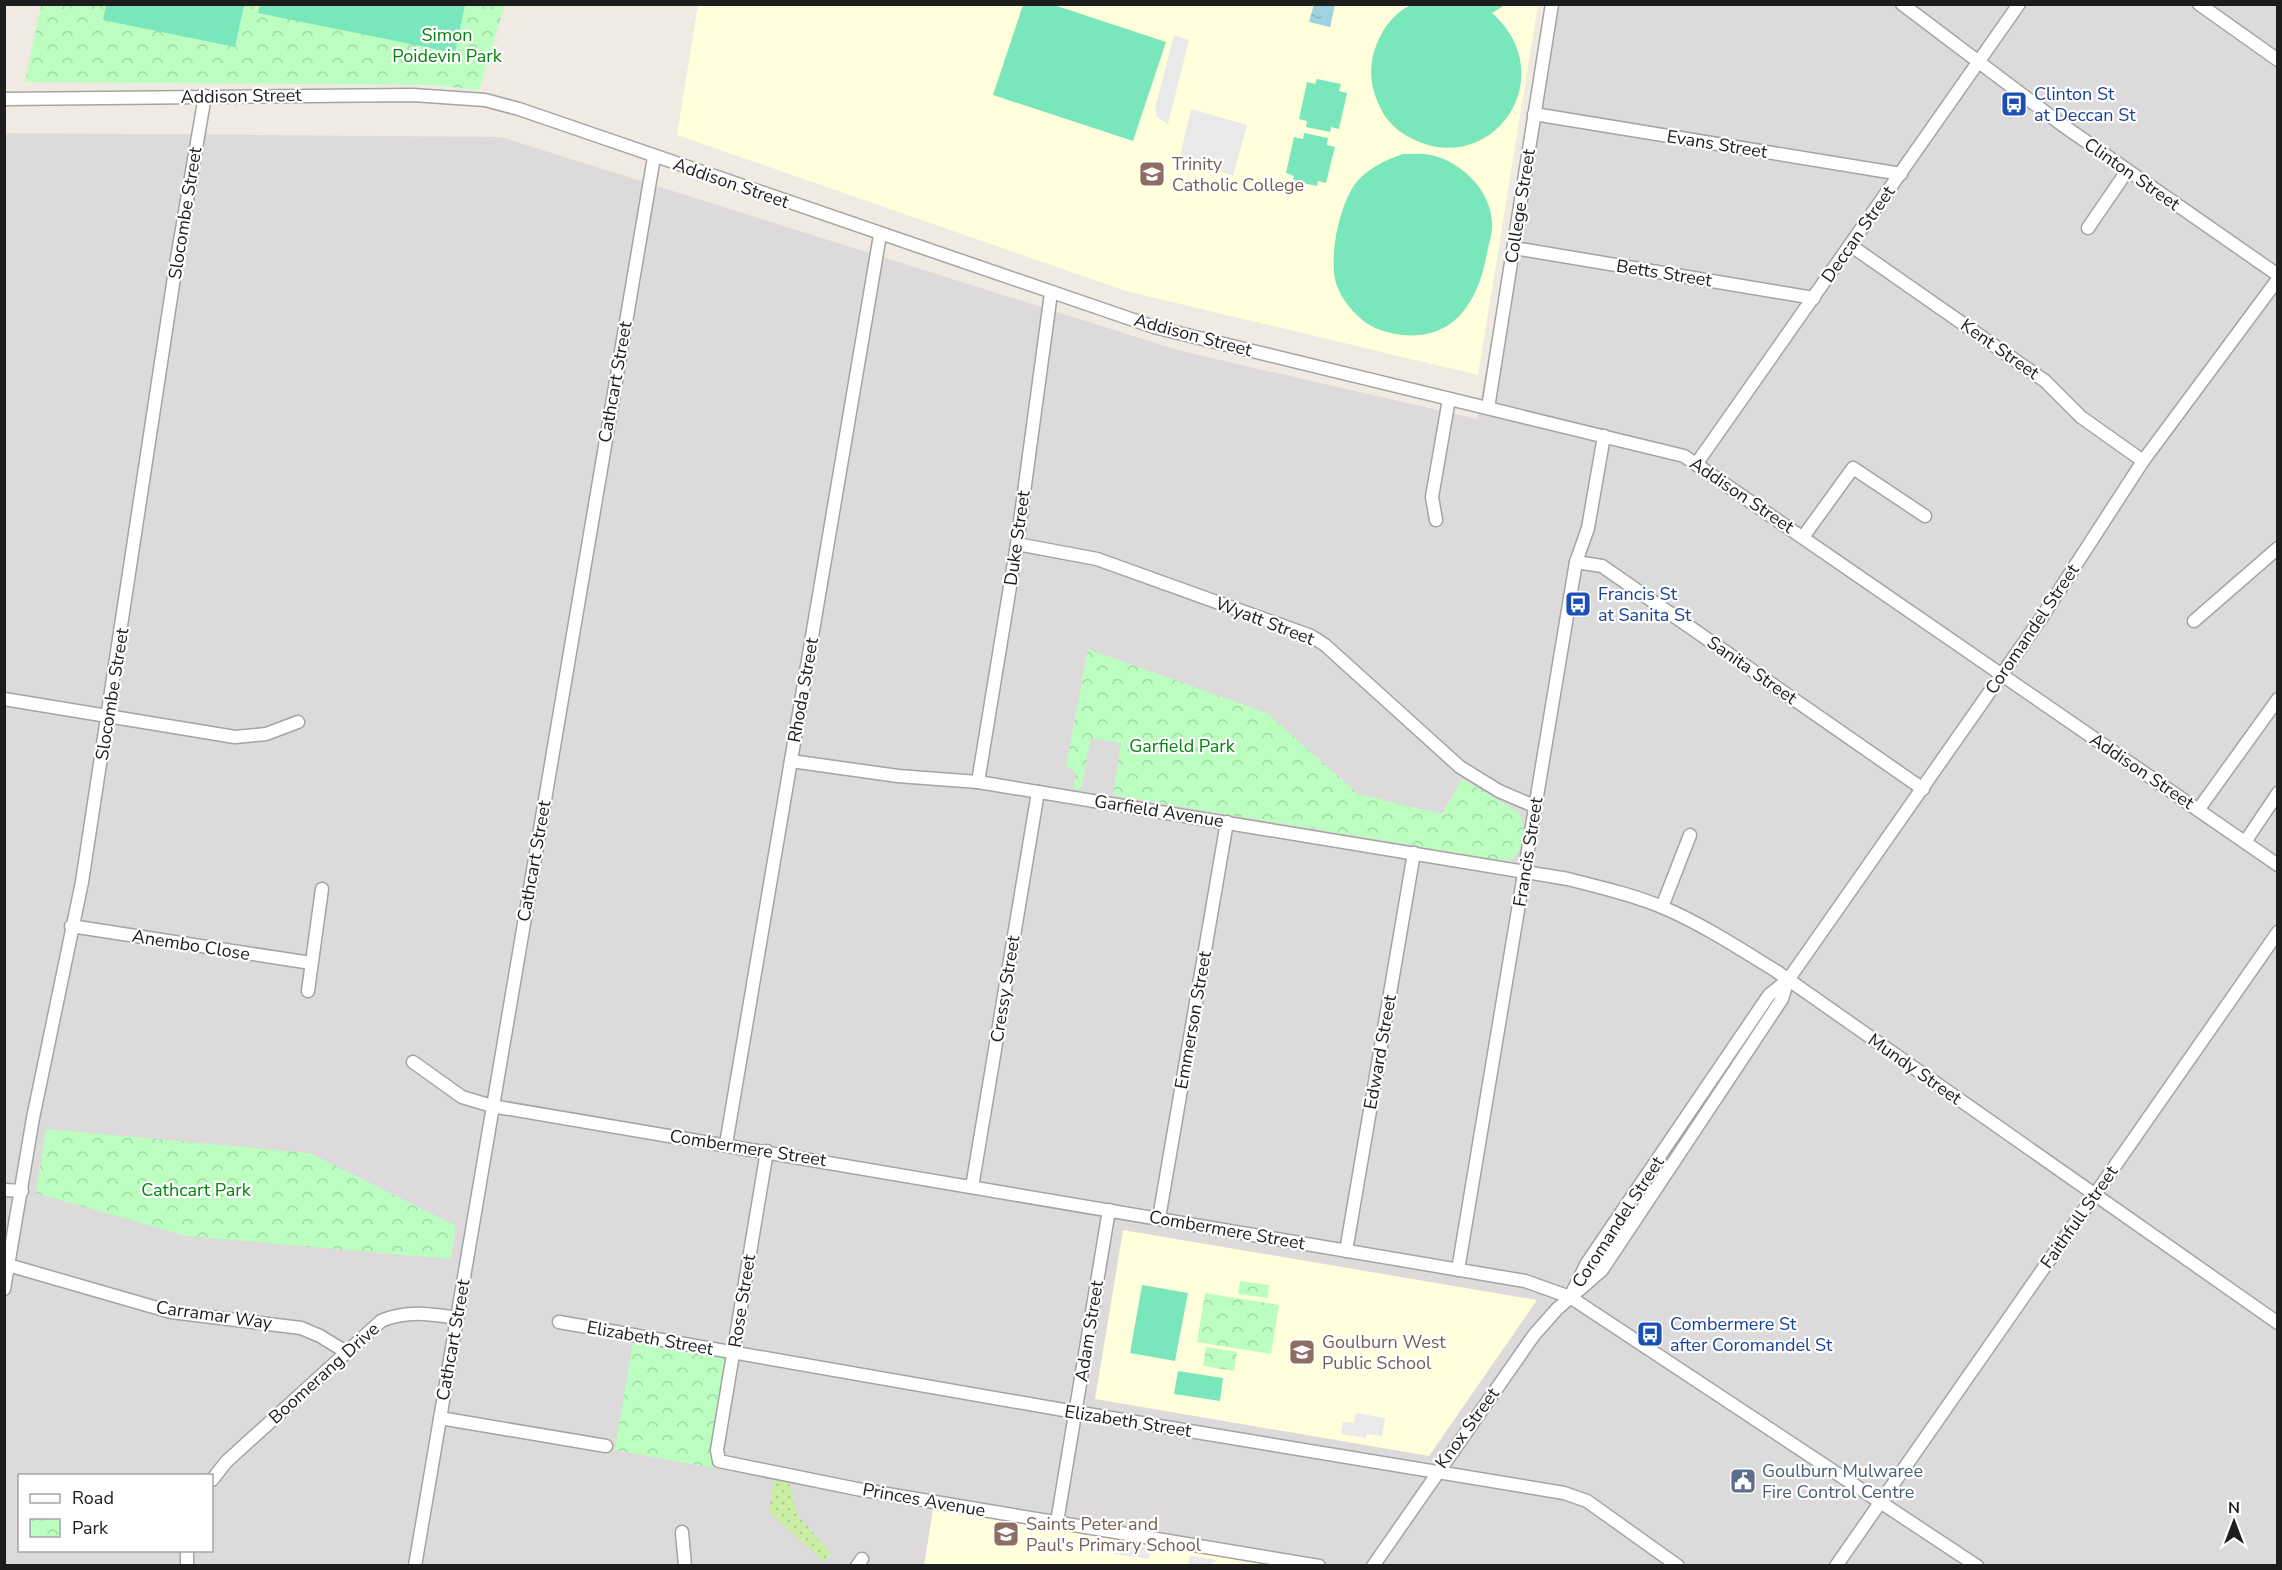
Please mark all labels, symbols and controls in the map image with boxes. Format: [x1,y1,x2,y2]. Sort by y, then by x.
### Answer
park label: Simon Poidevin Park [392,23,503,68]
place label: Clinton St at Deccan St [2034,82,2136,127]
street label: Addison Street [180,83,302,109]
bus stop icon: Clinton St at Deccan St [1999,89,2029,119]
street label: Evans Street [1665,124,1770,164]
street label: Clinton Street [2079,132,2185,216]
street label: Slocombe Street [163,144,207,281]
street label: College Street [1499,146,1541,265]
street label: Addison Street [670,152,793,214]
place label: Trinity Catholic College [1172,152,1304,197]
school or university icon: Trinity Catholic College [1137,159,1167,189]
street label: Deccan Street [1816,180,1901,287]
street label: Betts Street [1614,254,1714,293]
street label: Addison Street [1132,308,1255,362]
street label: Kent Street [1956,313,2045,385]
street label: Cathcart Street [593,319,638,444]
street label: Addison Street [1685,451,1799,539]
street label: Duke Street [998,488,1036,587]
street label: Coromandel Street [1980,559,2085,699]
place label: Francis St at Sanita St [1598,582,1692,627]
bus stop icon: Francis St at Sanita St [1563,589,1593,619]
street label: Wyatt Street [1212,591,1319,651]
street label: Slocombe Street [90,625,134,762]
street label: Sanita Street [1702,630,1802,710]
street label: Rhoda Street [782,635,824,744]
street label: Addison Street [2085,727,2199,815]
park label: Garfield Park [1129,734,1236,758]
street label: Garfield Avenue [1093,789,1225,833]
street label: Francis Street [1507,795,1549,909]
street label: Cathcart Street [512,798,557,923]
street label: Anembo Close [130,924,252,966]
street label: Cressy Street [985,933,1025,1044]
street label: Emmerson Street [1169,948,1217,1091]
street label: Edward Street [1358,992,1402,1111]
street label: Mundy Street [1863,1028,1967,1111]
street label: Combermere Street [668,1124,829,1172]
street label: Coromandel Street [1567,1151,1670,1292]
street label: Faithfull Street [2035,1160,2124,1273]
park label: Cathcart Park [141,1178,252,1202]
street label: Combermere Street [1147,1204,1308,1256]
street label: Rose Street [723,1252,761,1349]
street label: Cathcart Street [431,1277,476,1402]
street label: Adam Street [1069,1278,1109,1383]
street label: Carramar Way [154,1295,274,1335]
place label: Combermere St after Coromandel St [1670,1312,1833,1357]
street label: Elizabeth Street [585,1315,716,1361]
street label: Boomerang Drive [264,1317,384,1429]
bus stop icon: Combermere St after Coromandel St [1635,1319,1665,1349]
place label: Goulburn West Public School [1322,1330,1446,1375]
school or university icon: Goulburn West Public School [1287,1337,1317,1367]
street label: Knox Street [1430,1382,1505,1473]
street label: Elizabeth Street [1063,1399,1194,1443]
place label: Goulburn Mulwaree Fire Control Centre [1762,1459,1923,1504]
public building icon: Goulburn Mulwaree Fire Control Centre [1728,1466,1758,1496]
legend [18,1474,213,1552]
street label: Princes Avenue [861,1477,987,1523]
text: Road [72,1486,114,1510]
north arrow [2204,1492,2264,1552]
text: N [2228,1497,2240,1519]
place label: Saints Peter and Paul's Primary School [1026,1512,1202,1557]
text: Park [72,1516,109,1540]
school or university icon: Saints Peter and Paul's Primary School [991,1519,1021,1549]

